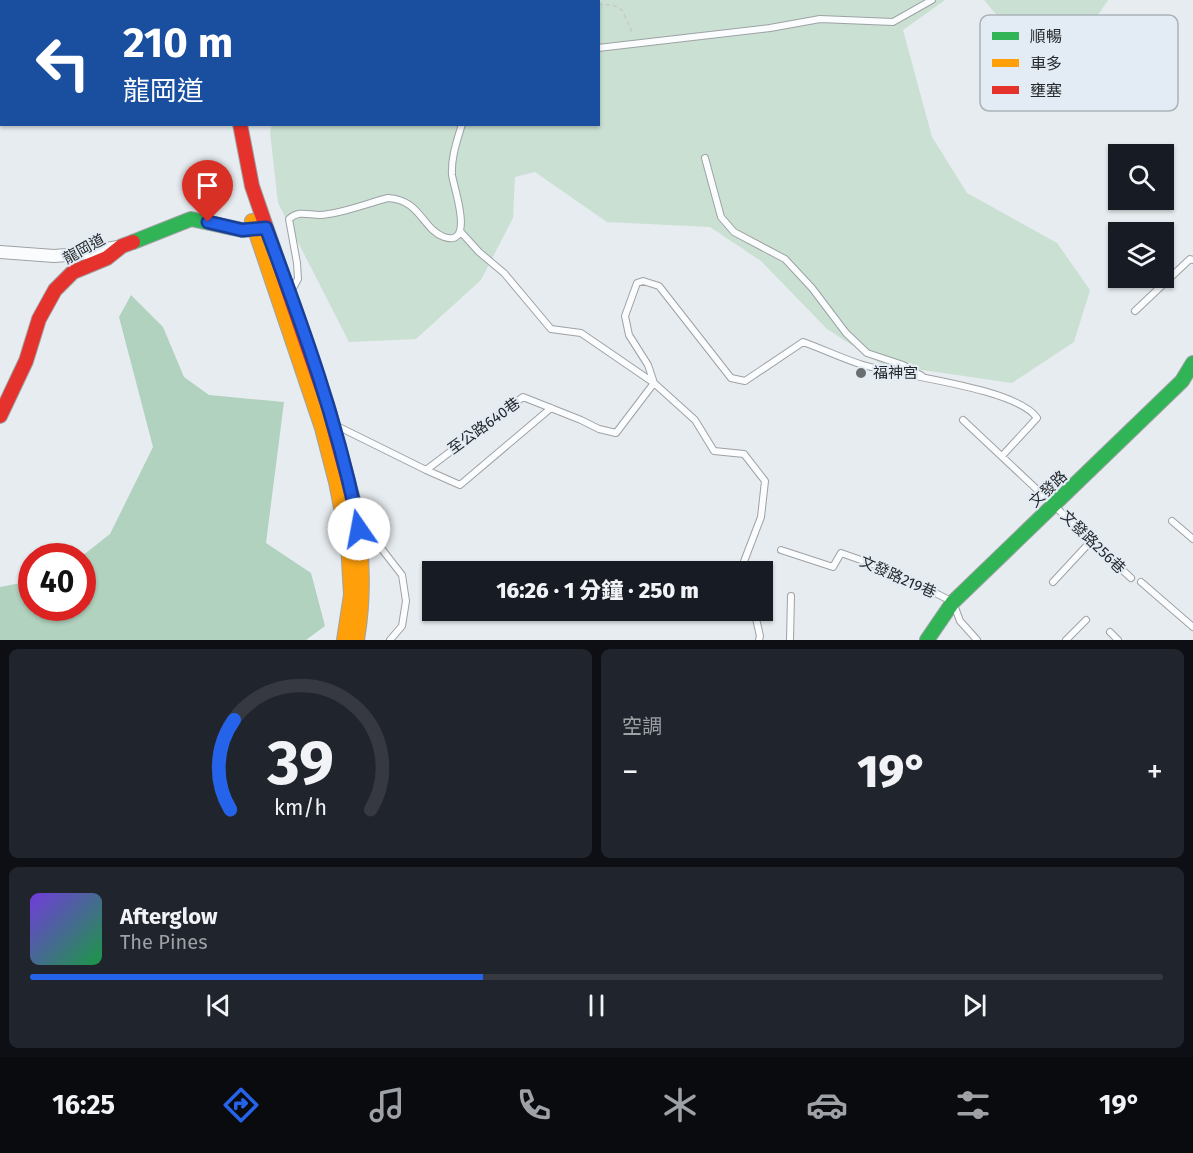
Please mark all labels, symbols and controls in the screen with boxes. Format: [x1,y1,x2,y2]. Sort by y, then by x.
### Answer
legend [980,15,1178,111]
text: 210 m [123,18,233,68]
icon: left [24,24,102,102]
text: 順暢 [1030,27,1062,46]
text: 車多 [1030,54,1062,73]
text: 龍岡道 [123,75,204,107]
text: 壅塞 [1030,81,1062,100]
map controls [1108,144,1174,288]
button: search [1108,144,1174,210]
pin [182,160,233,222]
icon: arrive [191,169,224,202]
button: layers [1108,222,1174,288]
street label: 龍岡道 [60,230,108,268]
place label: 福神宮 [873,364,918,382]
marker: 福神宮 [854,366,868,380]
street label: 至公路640巷 [445,394,523,458]
street label: 文發路 [1025,467,1071,511]
position arrow [327,497,391,561]
street label: 文發路256巷 [1057,507,1129,577]
speed limit sign: 40 [18,543,96,621]
street label: 文發路219巷 [857,552,939,602]
text: 16:26 · 1 分鐘 · 250 m [496,577,699,604]
text: 空調 [622,714,662,738]
text: 39 [266,726,334,801]
text: 19° [857,745,928,799]
text: − [622,752,639,792]
text: + [1147,752,1163,792]
text: km/h [274,796,327,822]
text: Afterglow [120,903,217,930]
text: The Pines [120,930,207,954]
icon: previous [202,989,235,1022]
icon: pause [580,989,613,1022]
icon: next [958,989,991,1022]
icon: directions [220,1084,262,1126]
icon: music [366,1084,408,1126]
icon: phone [513,1084,555,1126]
icon: climate [659,1084,701,1126]
icon: car [806,1084,848,1126]
icon: filters [952,1084,994,1126]
text: 16:25 [52,1089,115,1121]
text: 19° [1099,1089,1141,1121]

